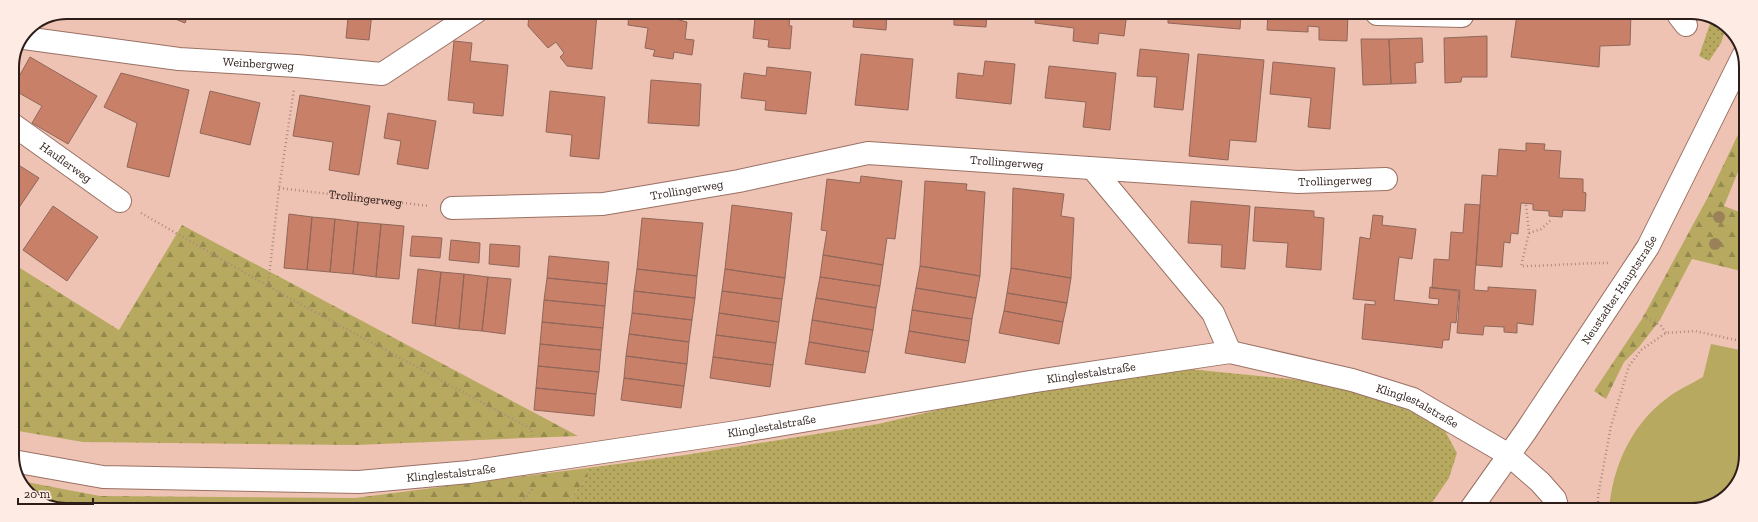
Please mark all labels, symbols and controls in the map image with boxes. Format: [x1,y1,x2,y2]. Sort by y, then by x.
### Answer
street label: Weinbergweg [222,55,295,73]
street label: Hauflerweg [37,139,95,186]
street label: Trollingerweg [969,153,1044,172]
street label: Trollingerweg [1298,172,1372,189]
street label: Trollingerweg [649,177,725,203]
street label: Trollingerweg [328,187,403,210]
street label: Neustadter Hauptstraße [1578,233,1660,347]
street label: Klinglestalstraße [1046,359,1137,386]
street label: Klinglestalstraße [1375,381,1461,431]
street label: Klinglestalstraße [727,412,817,440]
street label: Klinglestalstraße [406,461,497,485]
scale bar [18,480,93,506]
text: 20 m [24,487,51,501]

